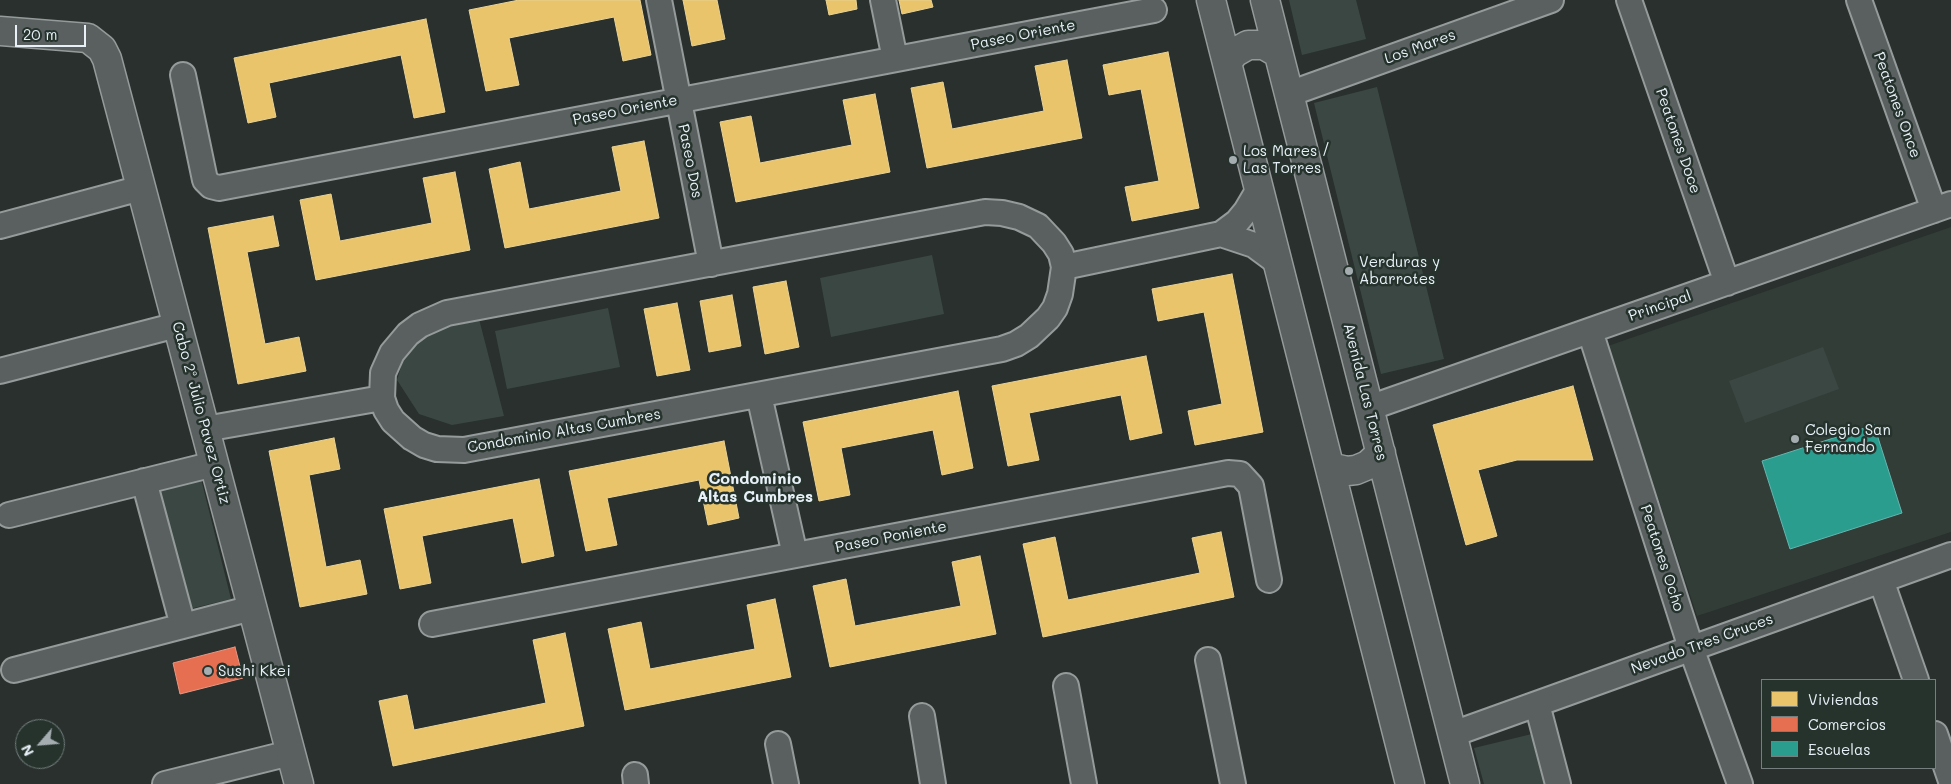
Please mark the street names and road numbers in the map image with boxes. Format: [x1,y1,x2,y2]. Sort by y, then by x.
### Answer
street label: Paseo Oriente [969,16,1077,54]
street label: Los Mares [1382,26,1458,68]
street label: Peatones Once [1870,50,1924,160]
street label: Peatones Doce [1652,86,1704,196]
street label: Paseo Oriente [571,91,679,129]
street label: Paseo Dos [674,122,706,200]
street label: Principal [1626,287,1694,325]
street label: Cabo 2º Julio Pavez Ortiz [168,320,234,506]
street label: Avenida Las Torres [1339,321,1391,463]
street label: Condominio Altas Cumbres [466,405,662,457]
street label: Peatones Ocho [1636,502,1688,614]
street label: Paseo Poniente [834,517,948,557]
street label: Nevado Tres Cruces [1628,610,1776,678]

